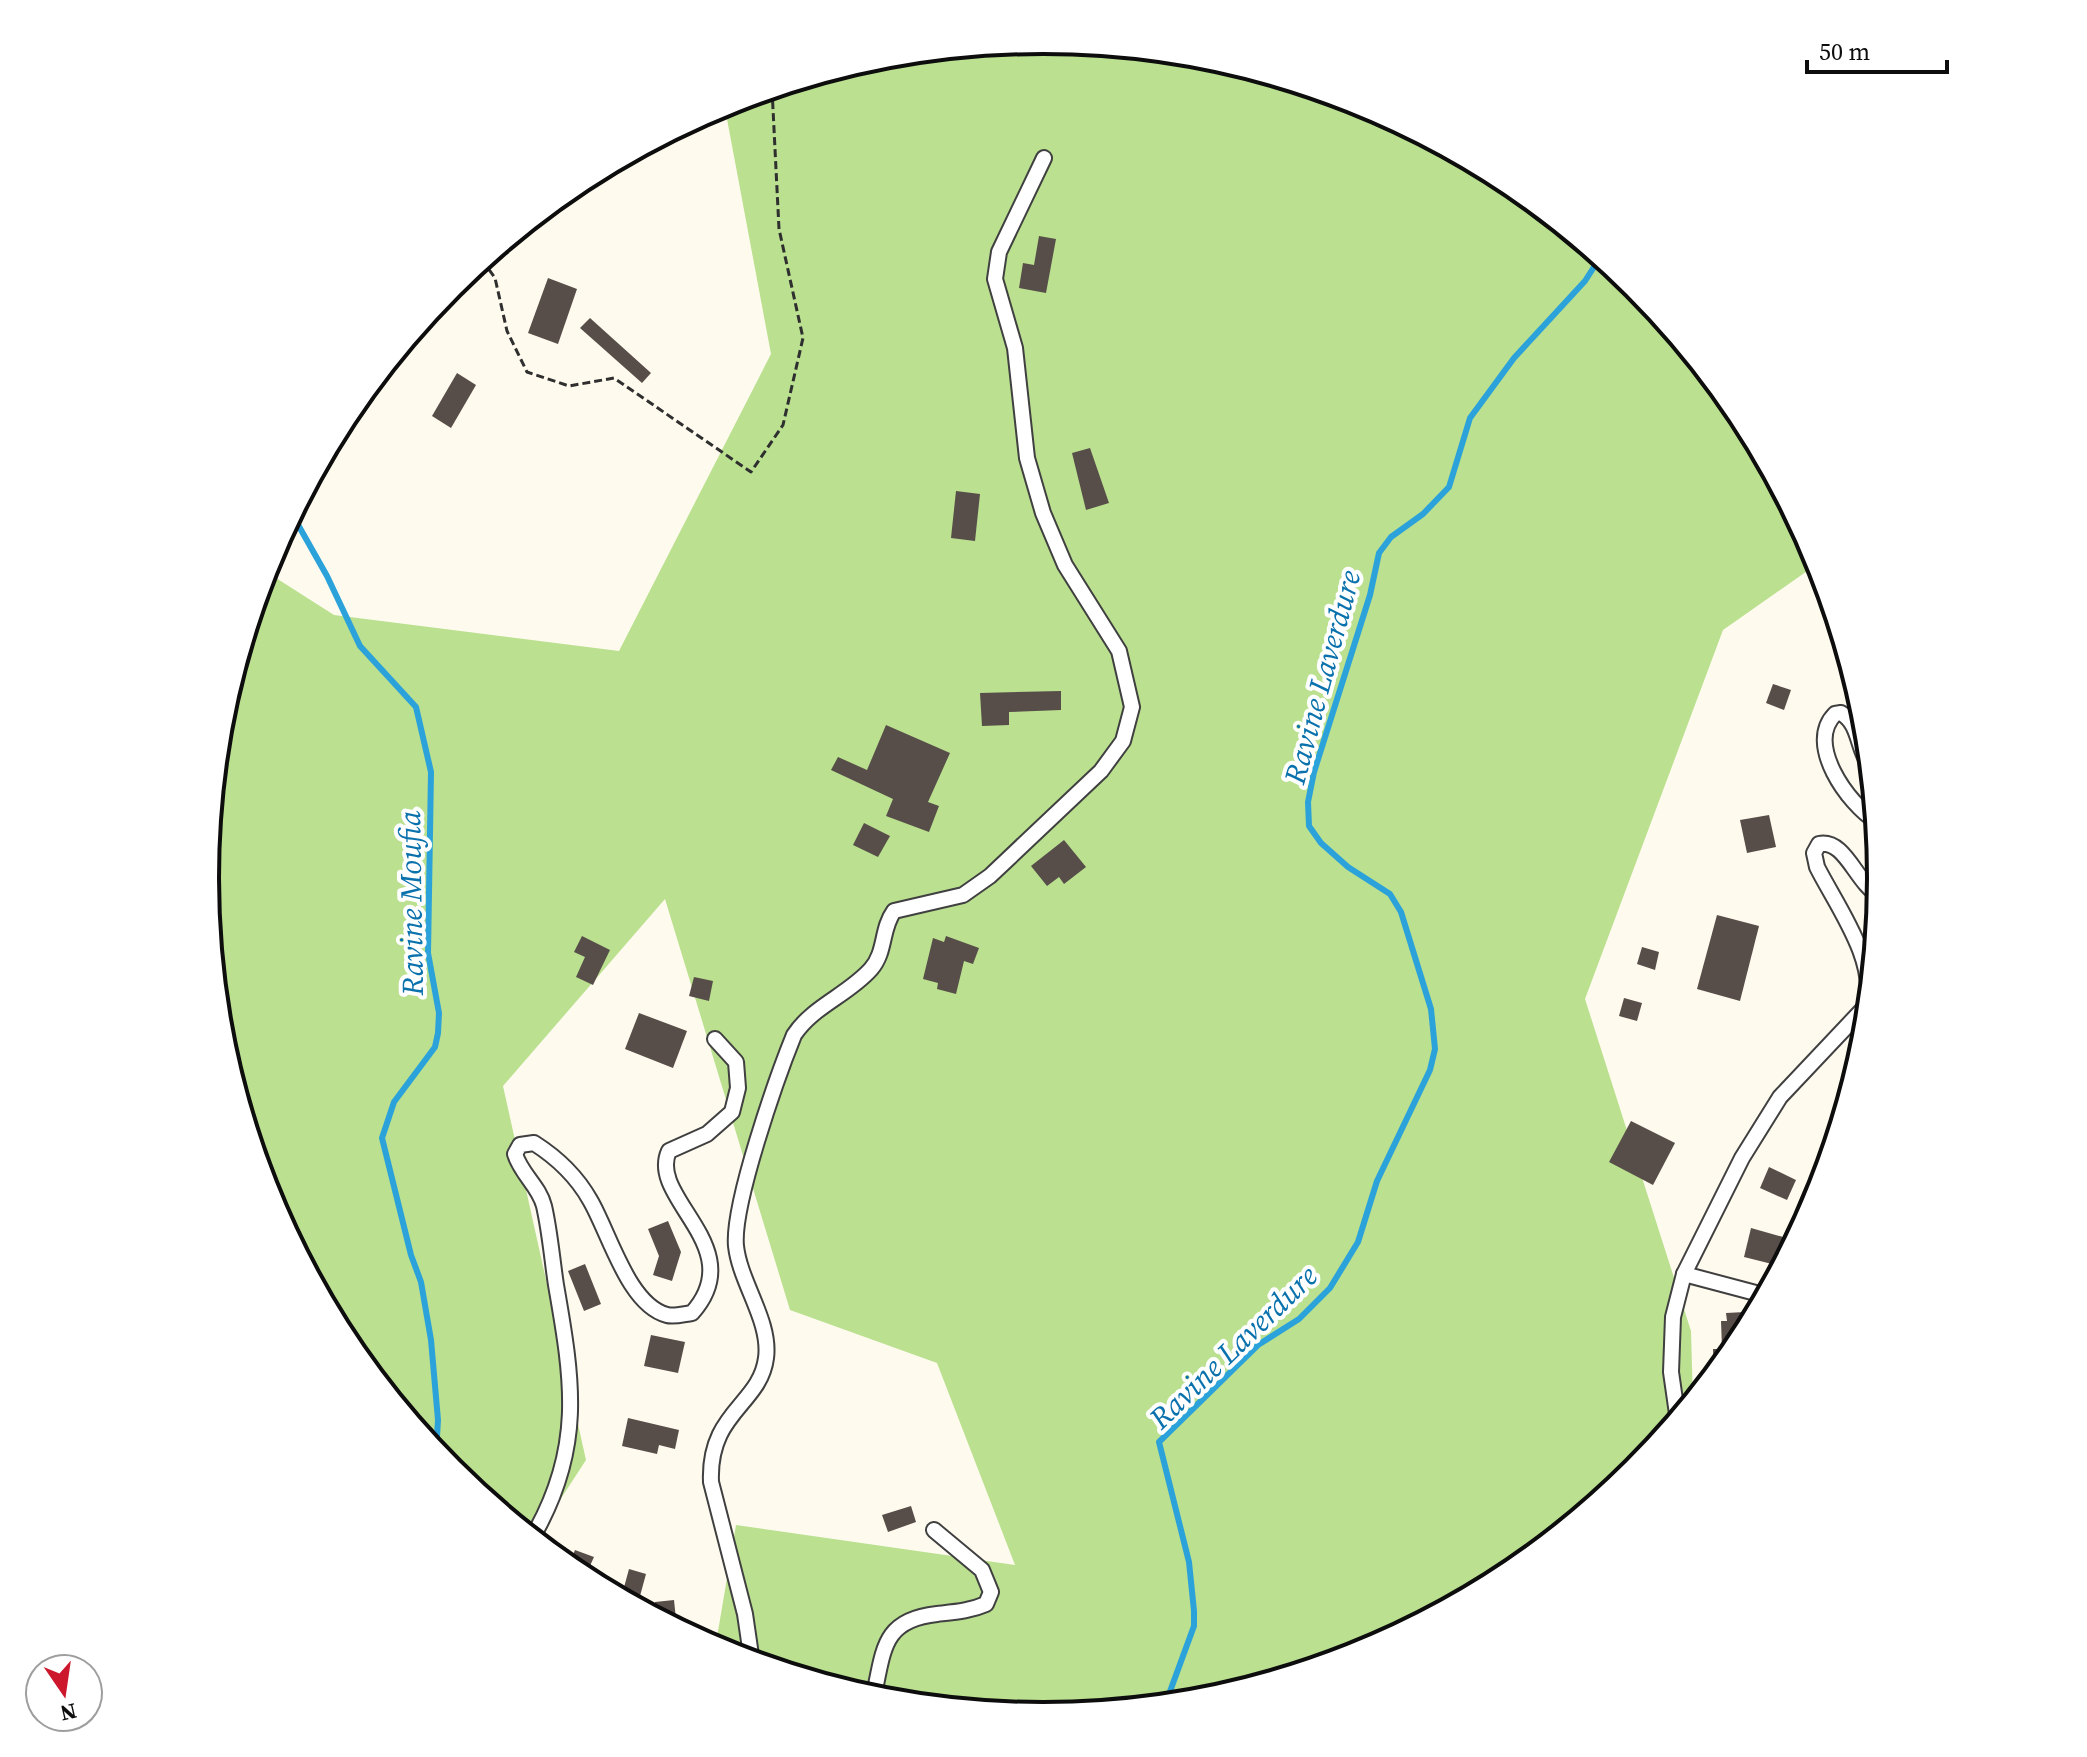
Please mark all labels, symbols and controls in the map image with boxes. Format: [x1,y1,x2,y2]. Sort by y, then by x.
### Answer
scale bar [1807,24,1947,74]
text: 50 m [1819,35,1870,68]
water label: Ravine Laverdure [1274,566,1370,789]
water label: Ravine Moufia [389,810,433,997]
water label: Ravine Laverdure [1139,1256,1326,1439]
north arrow [24,1653,104,1733]
text: N [57,1696,80,1729]

